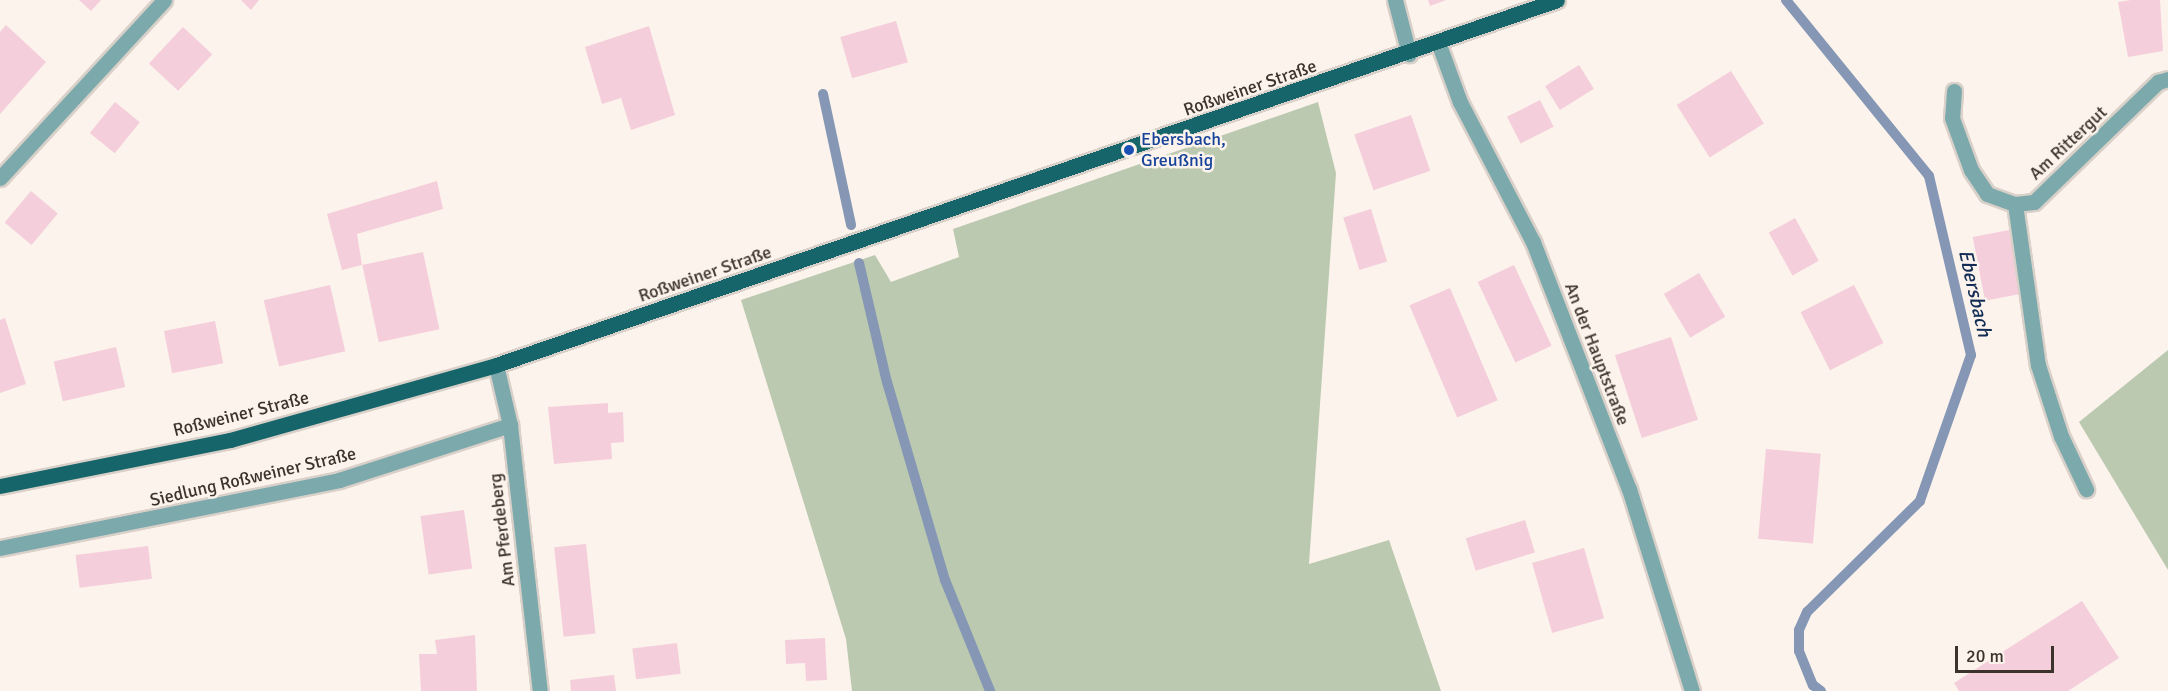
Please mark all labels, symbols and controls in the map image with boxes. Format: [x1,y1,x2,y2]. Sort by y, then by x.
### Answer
street label: Roßweiner Straße [1181,55,1319,121]
street label: Am Rittergut [2025,102,2111,184]
place label: Ebersbach, Greußnig [1141,129,1226,172]
marker: Ebersbach, Greußnig [1122,143,1136,157]
street label: Roßweiner Straße [636,241,774,307]
water label: Ebersbach [1953,247,1997,339]
street label: An der Hauptstraße [1560,280,1634,428]
street label: Roßweiner Straße [171,387,311,441]
street label: Siedlung Roßweiner Straße [148,443,358,511]
street label: Am Pferdeberg [484,472,520,588]
scale bar [1958,634,2057,672]
text: 20 m [1966,645,2004,667]

